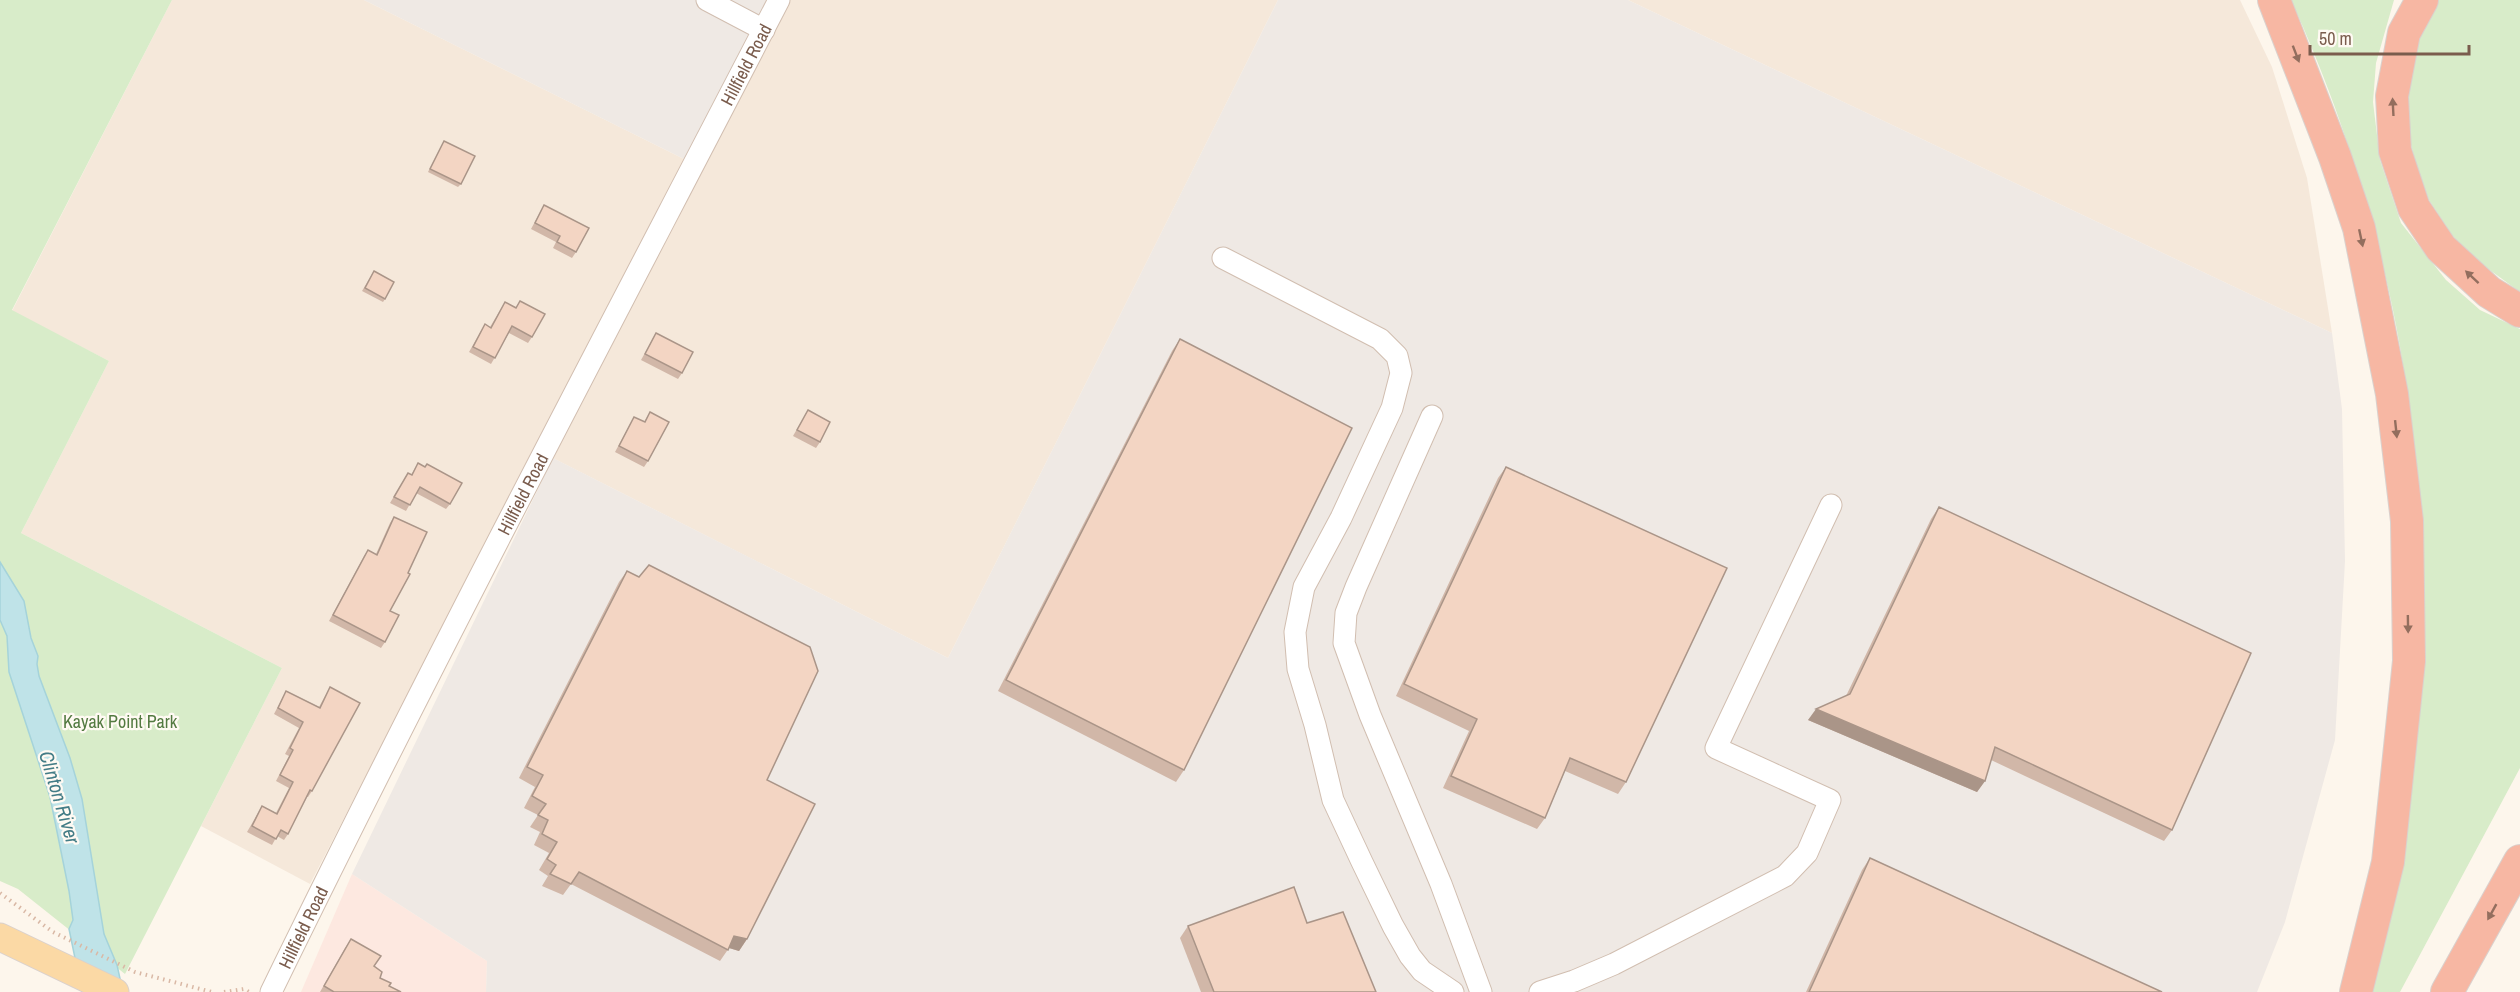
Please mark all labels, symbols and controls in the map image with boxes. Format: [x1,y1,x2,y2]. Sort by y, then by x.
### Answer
scale bar [2310,18,2469,56]
street label: Hillfield Road [714,19,777,110]
text: 50 m [2319,26,2352,51]
one-way arrow [2292,45,2301,63]
one-way arrow [2388,98,2398,117]
one-way arrow [2357,228,2366,247]
one-way arrow [2465,270,2480,284]
one-way arrow [2392,420,2401,439]
street label: Hillfield Road [491,449,554,539]
one-way arrow [2403,614,2413,633]
park label: Kayak Point Park [63,709,178,734]
water label: Clinton River [33,747,87,847]
street label: Hillfield Road [272,882,334,973]
one-way arrow [2486,904,2497,920]

